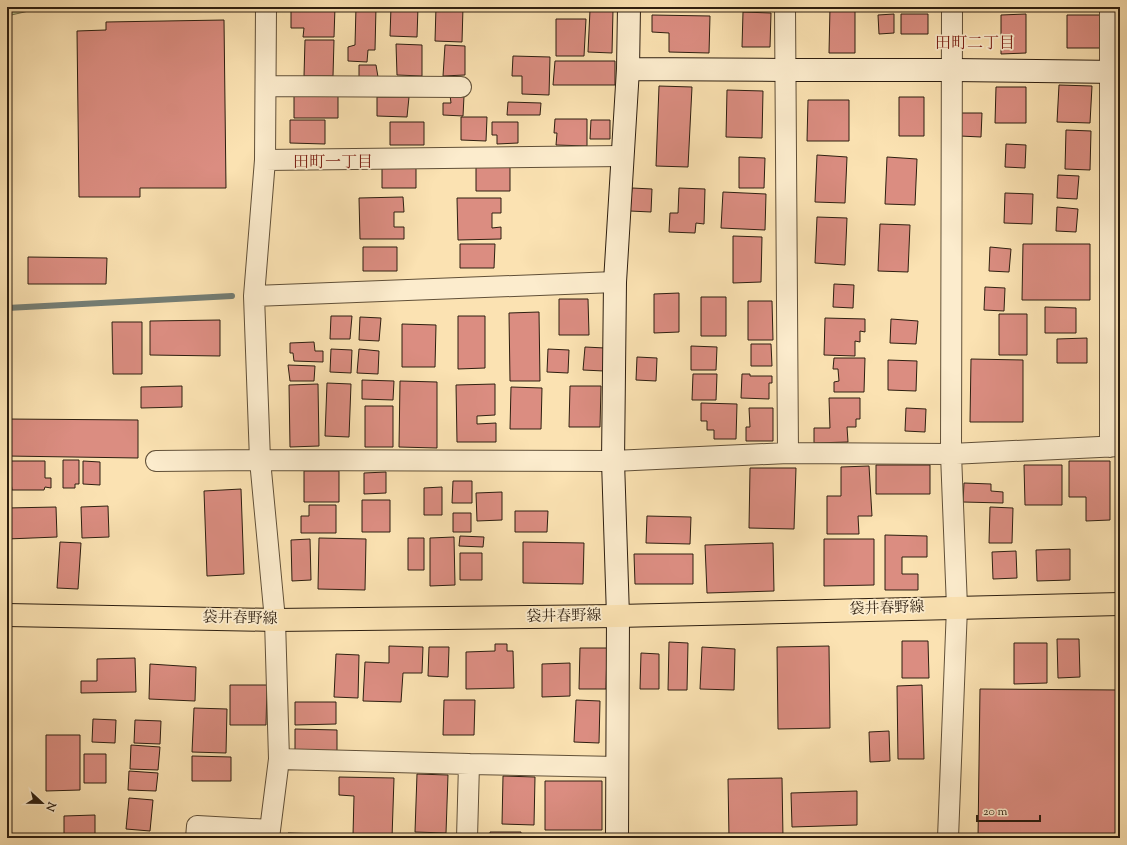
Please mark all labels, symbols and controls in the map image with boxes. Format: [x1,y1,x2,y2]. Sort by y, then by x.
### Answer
district label: 田町二丁目 [935,33,1015,56]
district label: 田町一丁目 [293,152,373,175]
street label: 袋井春野線 [849,597,925,621]
street label: 袋井春野線 [526,606,602,628]
street label: 袋井春野線 [202,608,278,630]
north arrow [22,783,62,823]
scale bar [977,797,1040,823]
text: N [41,798,60,814]
text: 20 m [983,803,1008,821]

